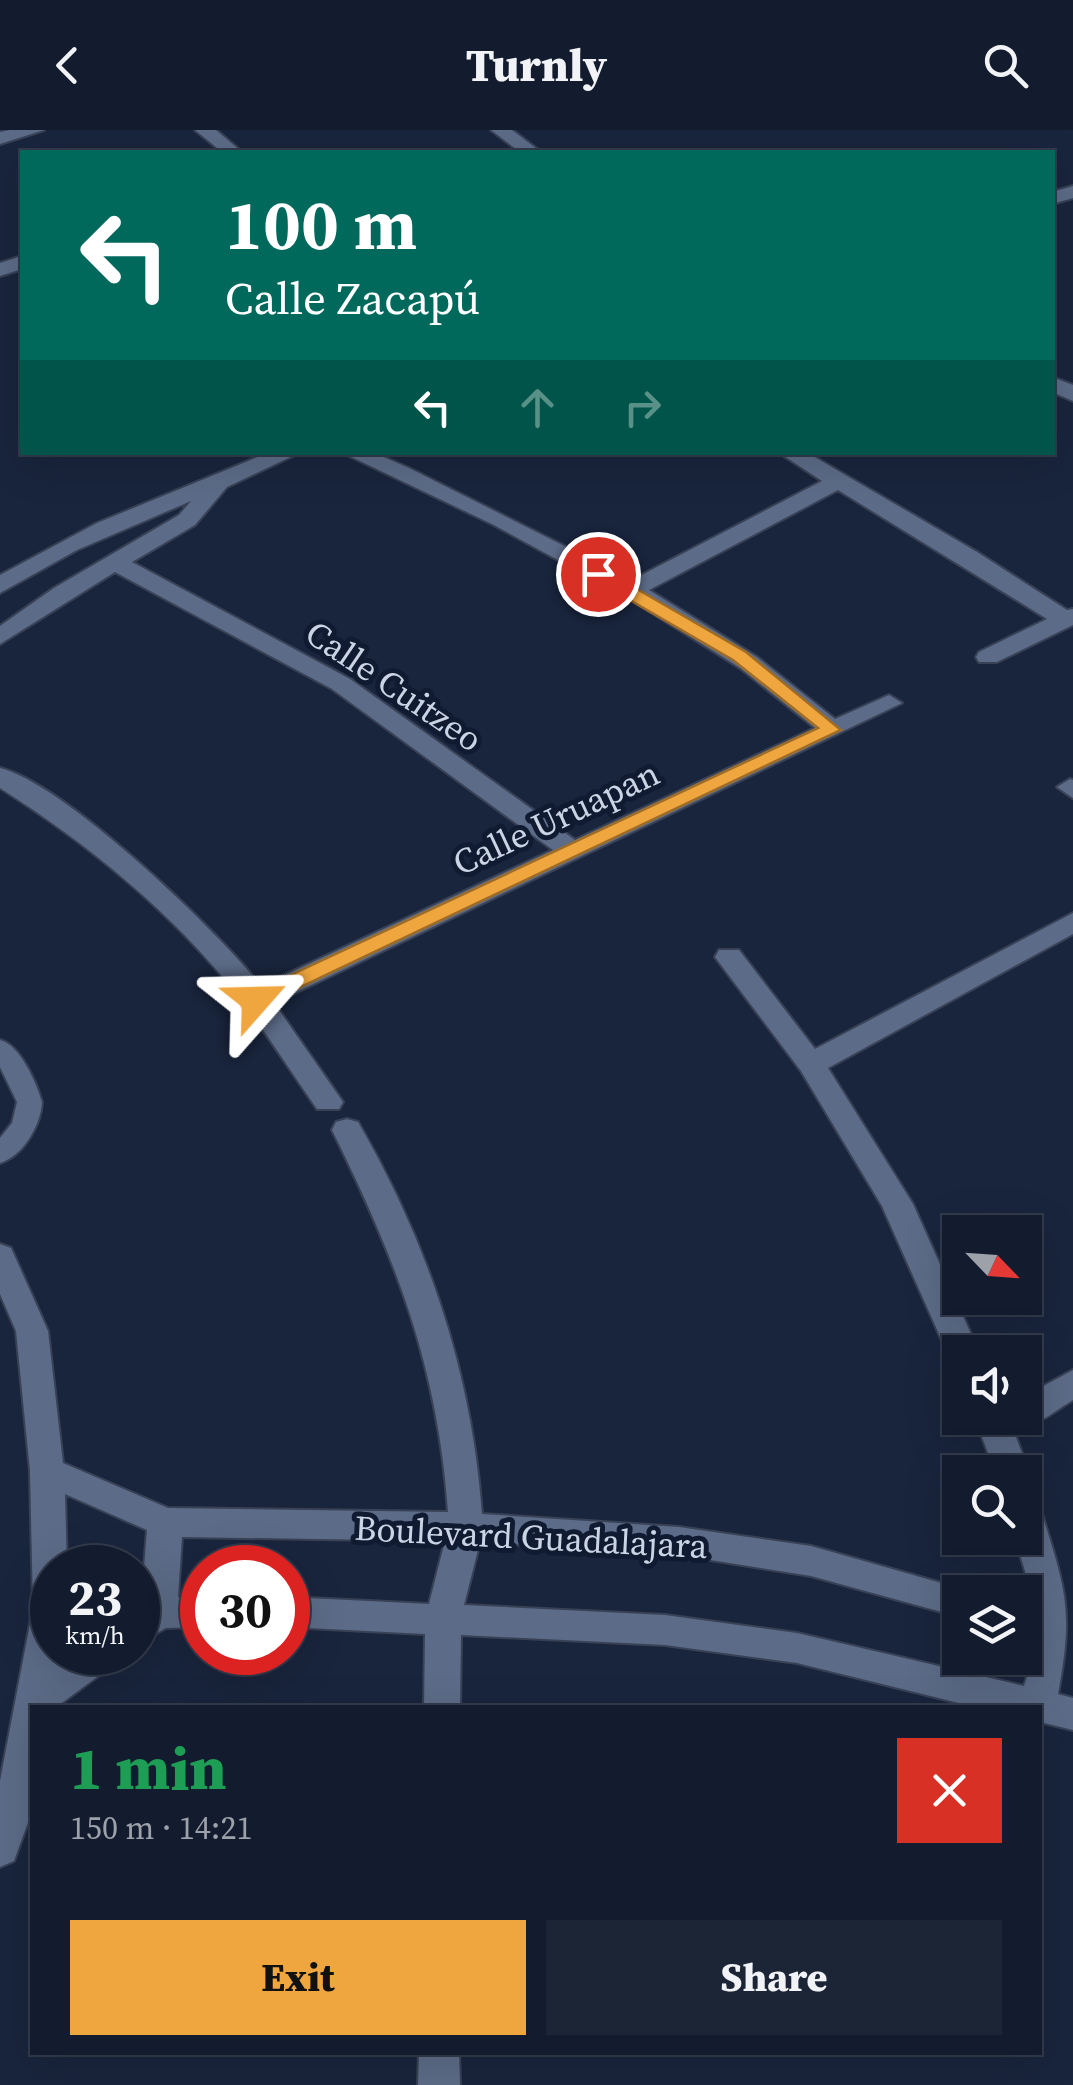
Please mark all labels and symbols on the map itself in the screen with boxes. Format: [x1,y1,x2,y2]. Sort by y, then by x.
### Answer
pin [556,532,641,617]
street label: Calle Cuitzeo [296,609,492,763]
street label: Calle Uruapan [445,749,667,887]
position arrow [204,948,308,1052]
north arrow [942,1215,1042,1315]
street label: Boulevard Guadalajara [353,1504,709,1570]
speed limit sign: 30 [180,1545,310,1675]

